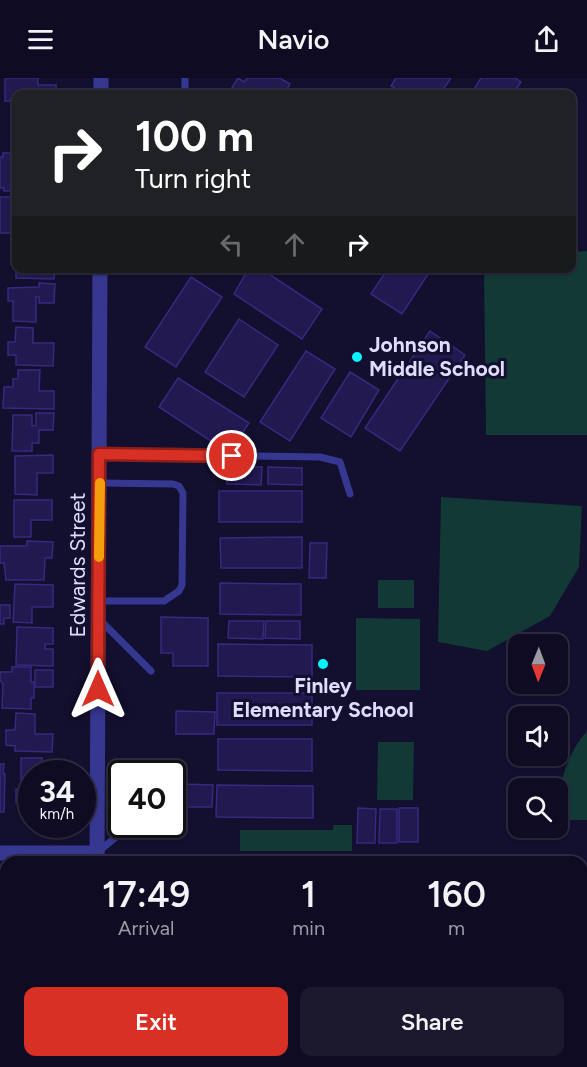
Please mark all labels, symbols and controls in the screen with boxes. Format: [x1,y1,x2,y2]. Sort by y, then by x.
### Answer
icon: menu [24,23,57,56]
text: Navio [258,23,329,56]
icon: share [530,23,563,56]
text: 100 m [135,111,254,162]
icon: right [36,114,114,192]
text: Turn right [135,162,251,195]
icon: left [215,228,248,261]
icon: ahead [278,228,311,261]
icon: right [341,228,374,261]
place label: Johnson Middle School [369,332,505,381]
marker: Johnson Middle School [350,350,364,364]
pin [206,430,257,481]
icon: arrive [215,439,248,472]
street label: Edwards Street [65,493,90,637]
north arrow [508,634,568,694]
map controls [508,634,568,838]
position arrow [66,657,130,721]
marker: Finley Elementary School [316,657,330,671]
place label: Finley Elementary School [232,673,414,722]
button: sound [508,706,568,766]
speed limit sign: 40 [108,760,186,838]
text: 34 [39,773,75,810]
button: search [508,778,568,838]
text: km/h [40,805,74,823]
text: 17:49 [102,873,190,916]
text: 1 [301,873,316,916]
text: 160 [427,873,486,916]
text: Arrival [118,916,174,940]
text: min [292,916,325,940]
text: m [448,916,465,940]
button: Exit [24,987,288,1056]
button: Share [300,987,564,1056]

